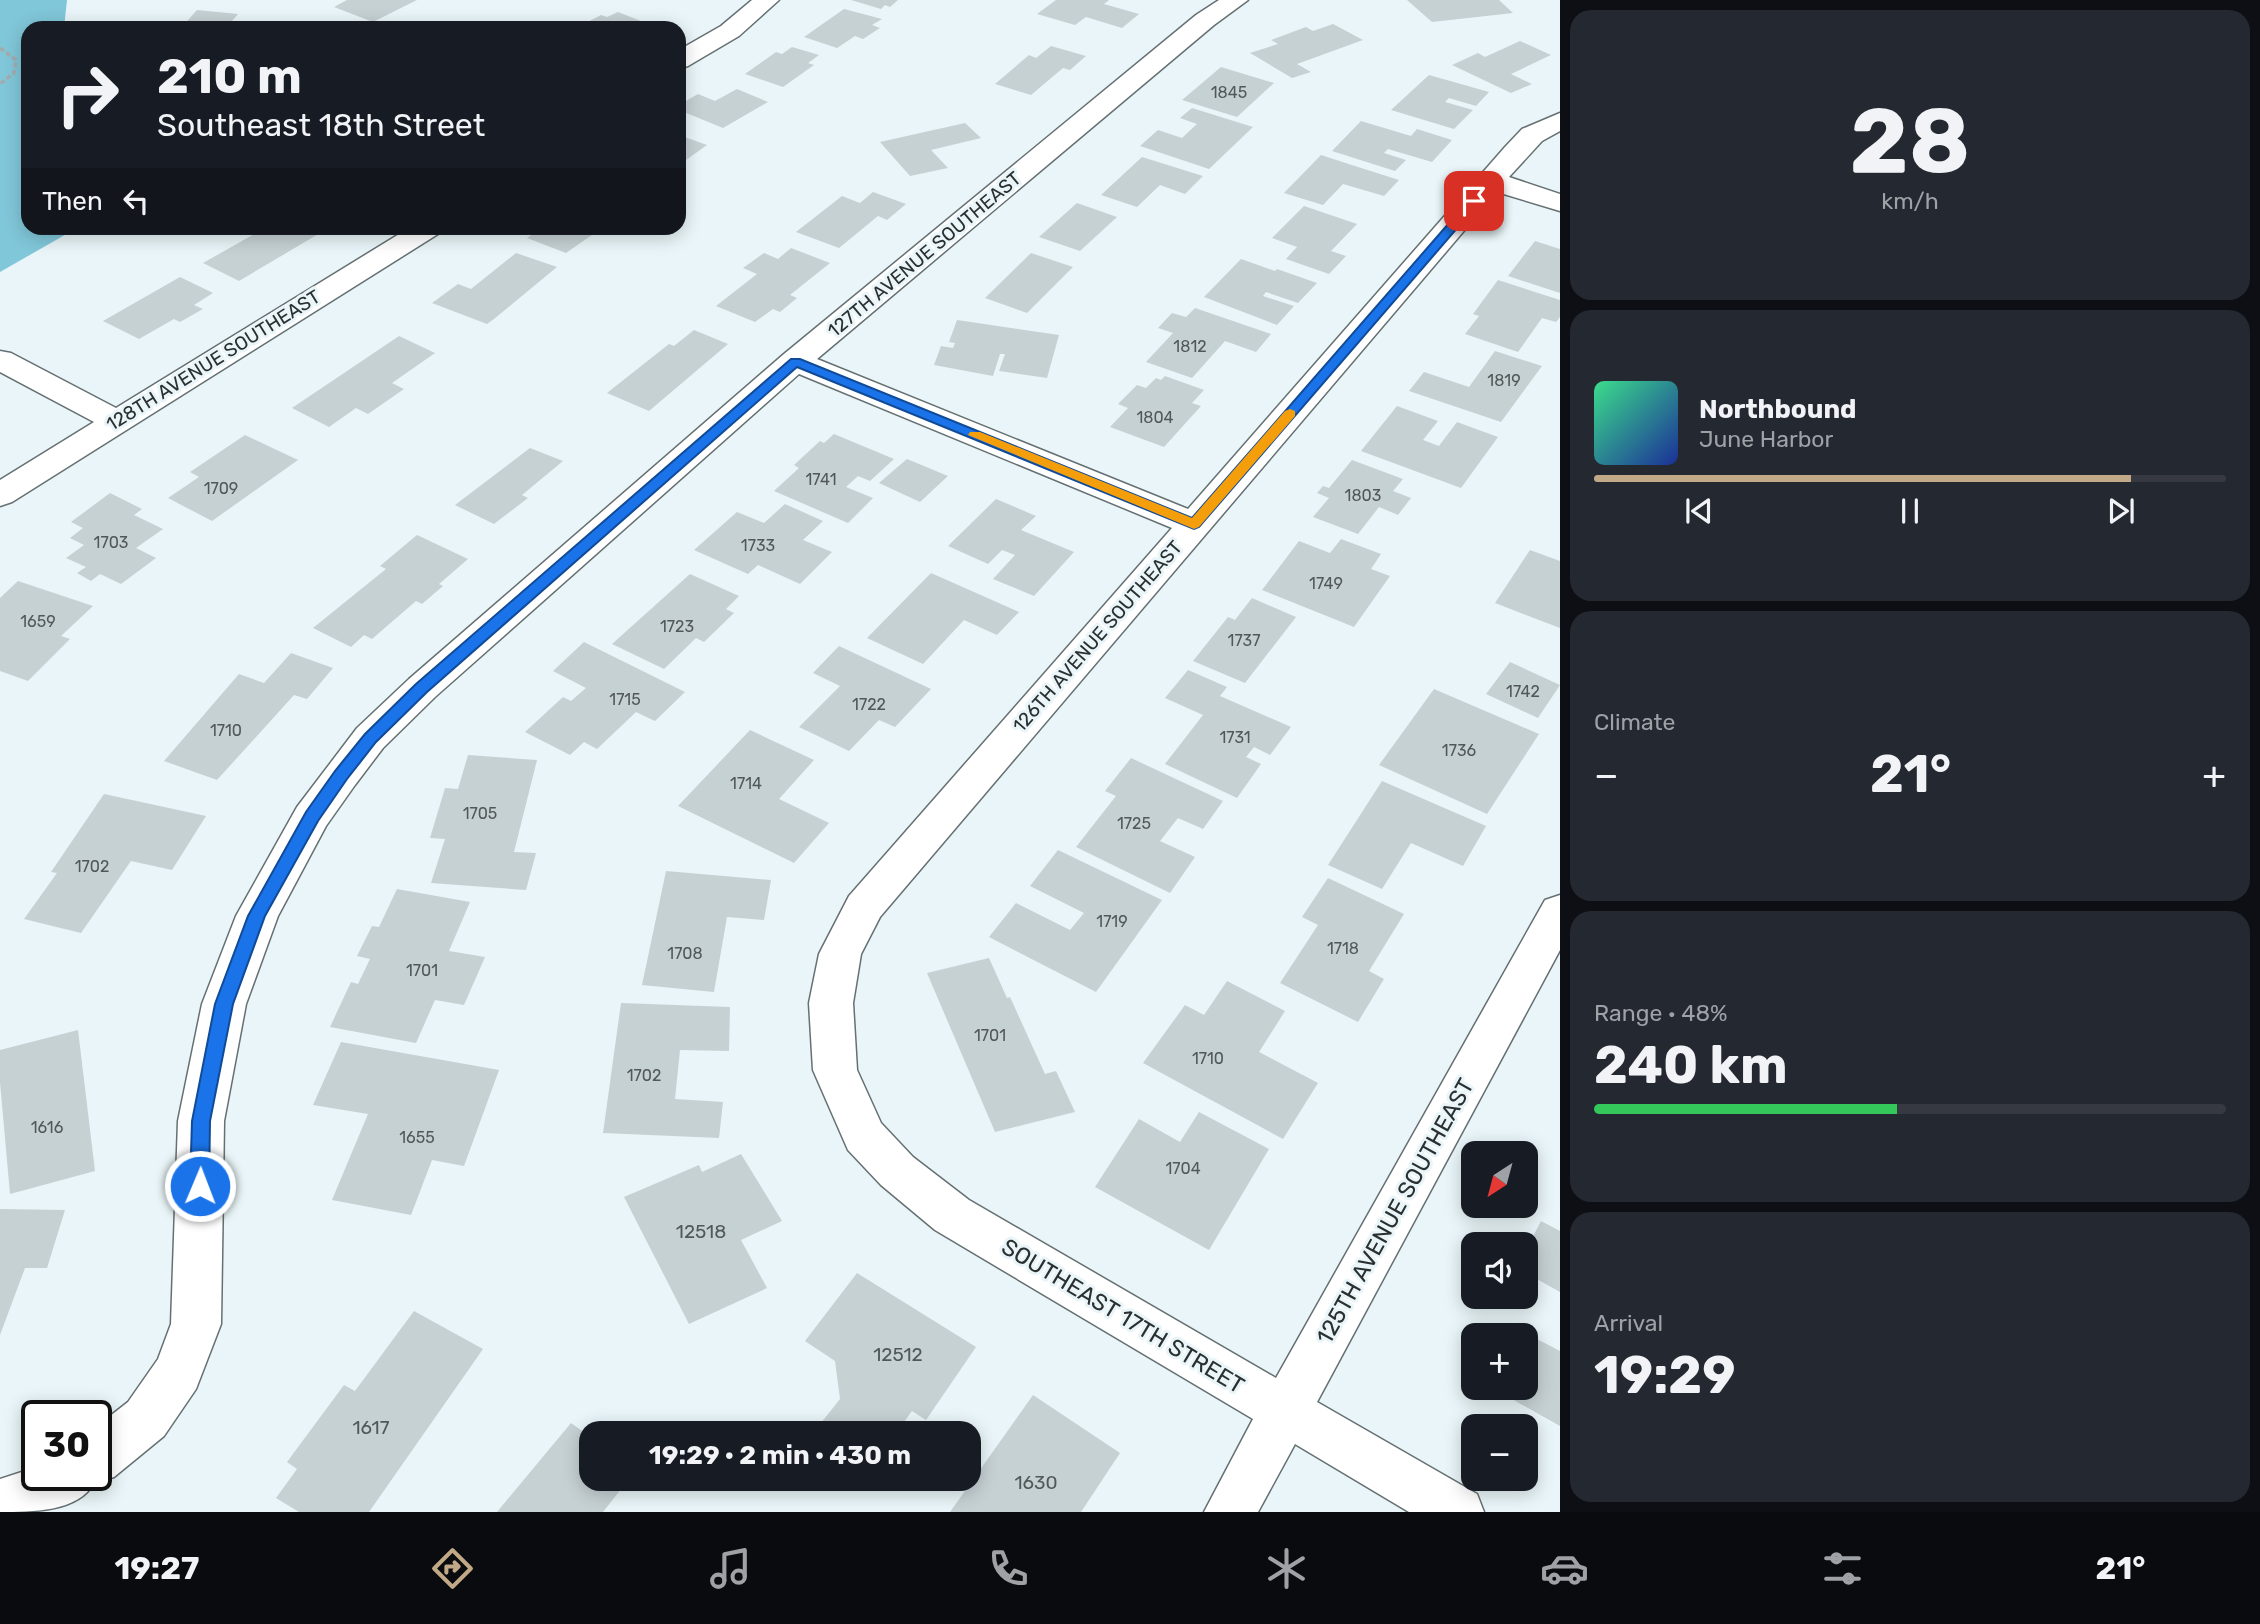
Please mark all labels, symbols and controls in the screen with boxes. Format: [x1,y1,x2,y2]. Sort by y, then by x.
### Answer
text: 210 m [157,47,302,105]
icon: right [42,49,133,140]
house number: 1845 [1211,83,1247,102]
text: 28 [1850,87,1970,195]
text: Southeast 18th Street [157,106,485,144]
street label: 127TH AVENUE SOUTHEAST [823,167,1026,342]
pin [1444,171,1504,231]
icon: left [117,182,155,220]
icon: arrive [1455,182,1493,220]
text: Then [42,186,103,217]
text: km/h [1881,187,1939,215]
street label: 128TH AVENUE SOUTHEAST [102,285,324,436]
house number: 1812 [1173,337,1207,356]
house number: 1819 [1487,371,1521,390]
text: Northbound [1699,394,1857,425]
house number: 1804 [1136,408,1174,427]
text: June Harbor [1699,425,1833,453]
house number: 1741 [806,470,836,489]
house number: 1709 [204,479,238,498]
house number: 1803 [1345,486,1381,505]
icon: previous [1680,492,1718,530]
icon: pause [1891,492,1929,530]
icon: next [2102,492,2140,530]
house number: 1703 [94,533,128,552]
house number: 1733 [741,536,775,555]
street label: 126TH AVENUE SOUTHEAST [1008,536,1187,737]
house number: 1749 [1309,574,1343,593]
house number: 1659 [20,612,56,631]
house number: 1723 [660,617,694,636]
house number: 1737 [1228,631,1260,650]
house number: 1742 [1506,682,1540,701]
house number: 1715 [609,690,641,709]
house number: 1722 [852,695,886,714]
text: Climate [1594,708,1675,736]
house number: 1710 [210,721,242,740]
house number: 1731 [1219,728,1251,747]
house number: 1736 [1442,741,1477,760]
text: 21° [1870,743,1951,805]
text: − [1594,752,1619,798]
text: + [2202,752,2226,798]
house number: 1714 [730,774,762,793]
house number: 1705 [463,804,497,823]
house number: 1725 [1117,814,1151,833]
house number: 1702 [75,857,109,876]
house number: 1719 [1096,912,1128,931]
house number: 1718 [1327,939,1359,958]
house number: 1708 [667,944,703,963]
house number: 1701 [406,961,438,980]
text: Range · 48% [1594,999,1728,1027]
house number: 1701 [974,1026,1006,1045]
text: 240 km [1594,1034,1788,1096]
house number: 1710 [1192,1049,1224,1068]
house number: 1702 [627,1066,661,1085]
street label: 125TH AVENUE SOUTHEAST [1310,1073,1480,1349]
house number: 1616 [31,1118,64,1137]
house number: 1655 [399,1128,435,1147]
north arrow [1461,1141,1538,1218]
map controls [1461,1141,1538,1491]
position arrow [163,1149,237,1223]
house number: 1704 [1165,1159,1201,1178]
house number: 12518 [676,1220,726,1243]
street label: SOUTHEAST 17TH STREET [997,1232,1249,1400]
button: sound [1461,1232,1538,1309]
text: Arrival [1594,1309,1663,1337]
button: + [1461,1323,1538,1400]
house number: 12512 [873,1343,923,1366]
text: 19:29 [1594,1344,1736,1406]
speed limit sign: 30 [21,1400,112,1491]
button: − [1461,1414,1538,1491]
house number: 1617 [352,1416,390,1439]
text: 19:29 · 2 min · 430 m [649,1440,911,1471]
house number: 1630 [1014,1471,1058,1494]
icon: directions [428,1544,477,1593]
icon: music [706,1544,755,1593]
icon: phone [984,1544,1033,1593]
icon: climate [1262,1544,1311,1593]
icon: car [1540,1544,1589,1593]
icon: filters [1818,1544,1867,1593]
text: 19:27 [114,1549,199,1587]
text: 21° [2096,1549,2145,1587]

